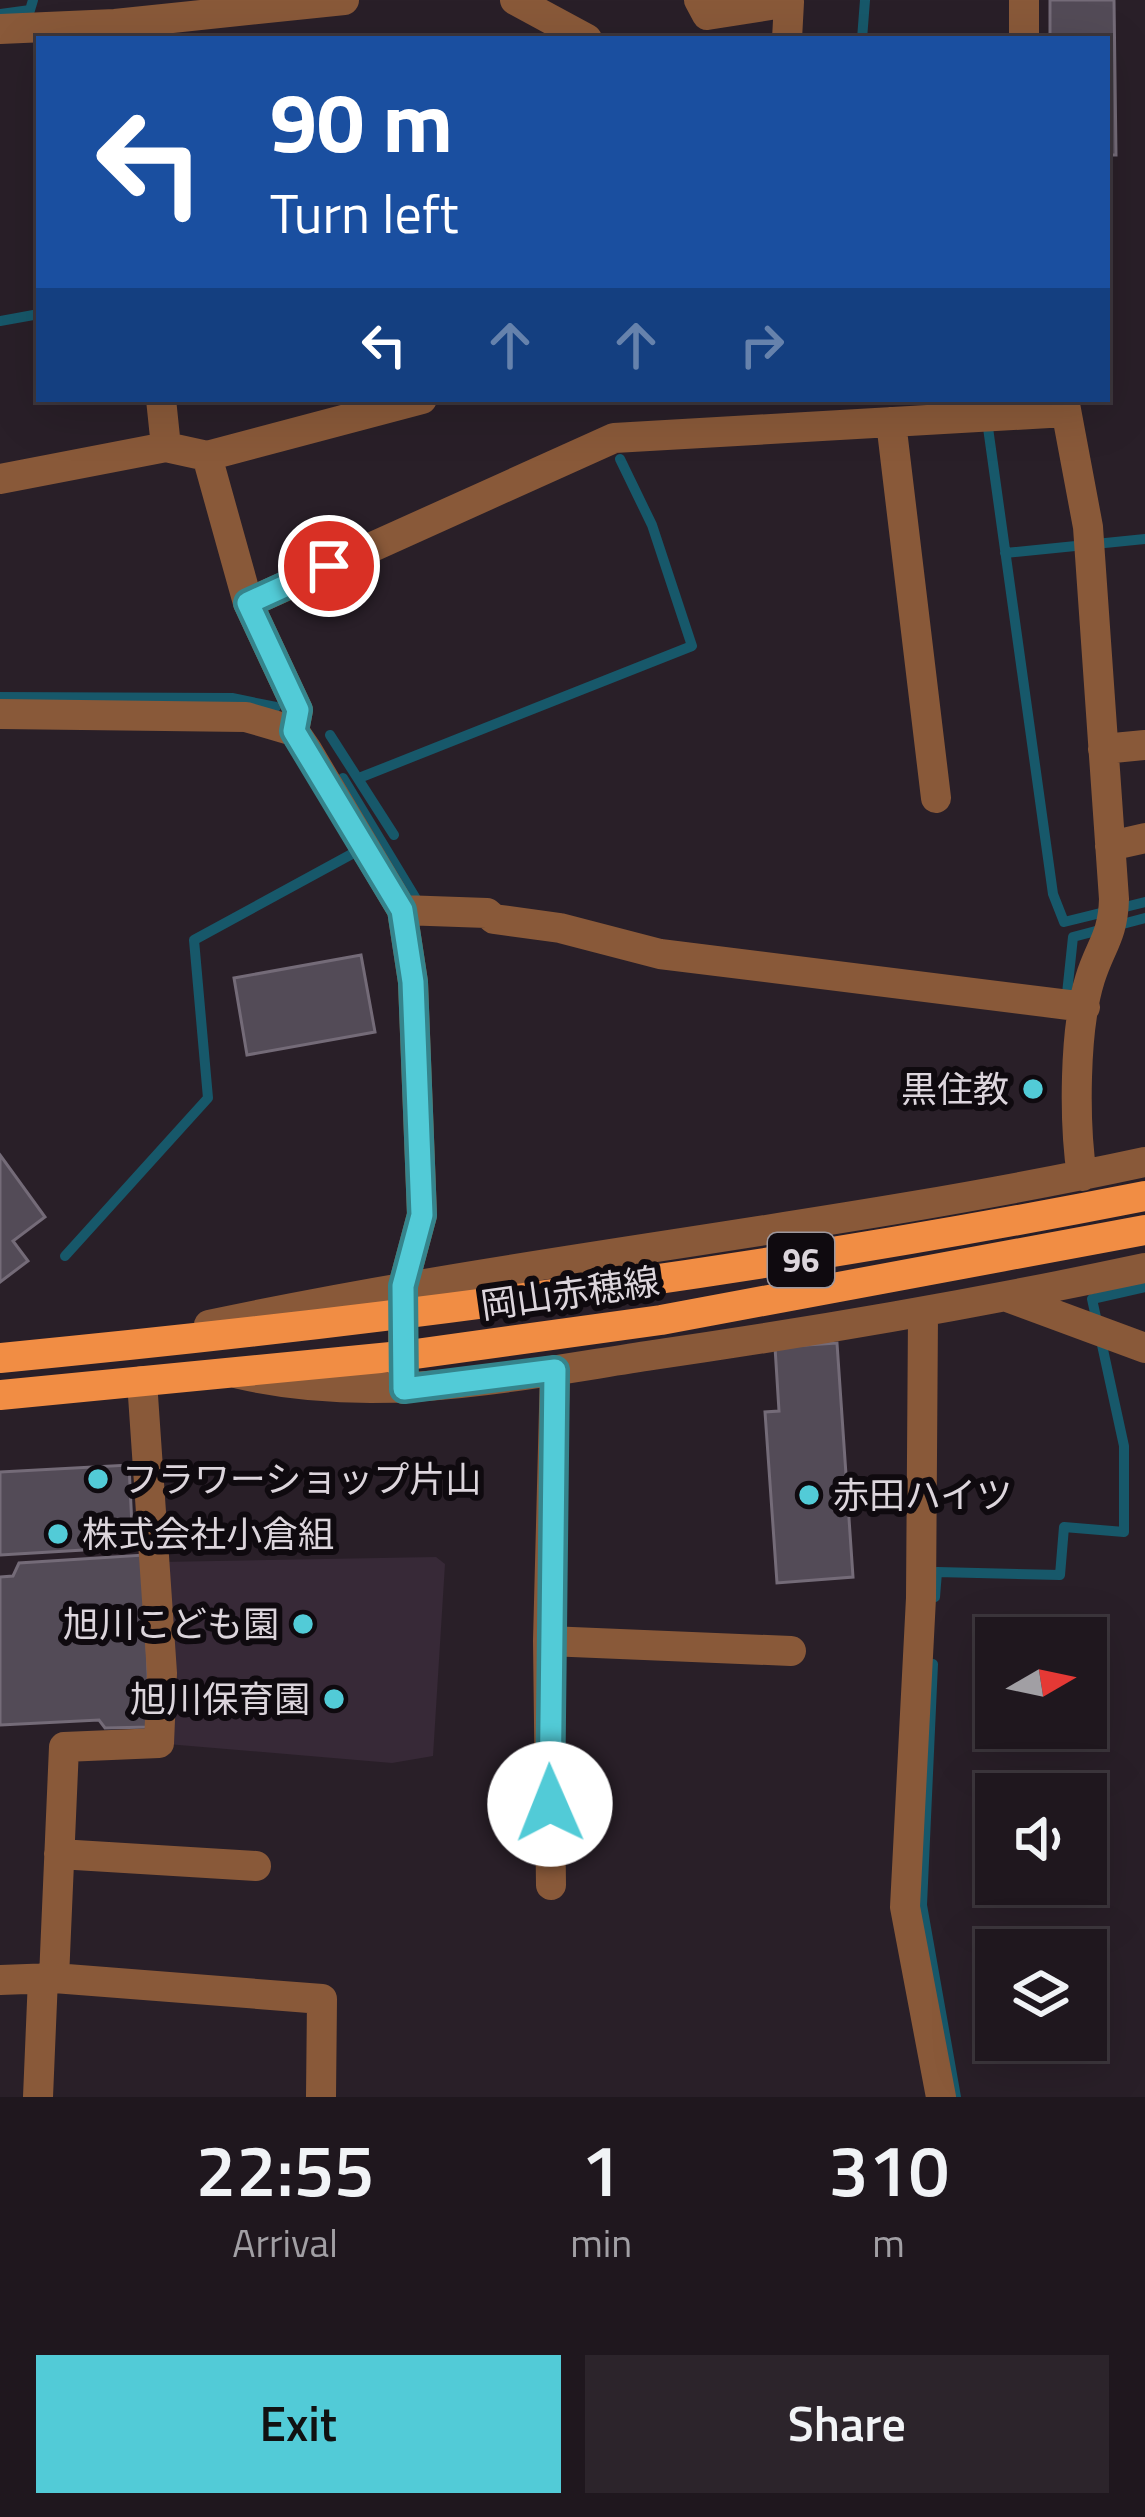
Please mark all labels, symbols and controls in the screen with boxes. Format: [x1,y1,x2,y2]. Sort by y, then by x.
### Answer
text: 90 m [270,57,453,185]
icon: left [72,84,228,240]
text: Turn left [270,172,459,254]
icon: left [351,312,417,378]
icon: ahead [477,312,543,378]
icon: ahead [603,312,669,378]
icon: right [729,312,795,378]
pin [278,515,380,617]
icon: arrive [296,533,362,599]
place label: 黒住教 [901,1061,1009,1116]
marker: 黒住教 [1020,1076,1046,1102]
road number: 96 [768,1233,834,1287]
street label: 岡山赤穂線 [477,1253,663,1332]
place label: フラワーショップ片山 [122,1451,481,1506]
marker: フラワーショップ片山 [85,1466,111,1492]
place label: 赤田ハイツ [833,1467,1012,1522]
marker: 赤田ハイツ [796,1482,822,1508]
place label: 株式会社小倉組 [82,1506,334,1561]
marker: 株式会社小倉組 [45,1521,71,1547]
place label: 旭川こども園 [63,1596,279,1651]
marker: 旭川こども園 [290,1611,316,1637]
north arrow [975,1617,1107,1749]
map controls [975,1617,1107,2061]
place label: 旭川保育園 [130,1671,310,1726]
marker: 旭川保育園 [321,1686,347,1712]
position arrow [487,1741,613,1867]
button: sound [975,1773,1107,1905]
button: layers [975,1929,1107,2061]
text: 22:55 [196,2114,374,2224]
text: 1 [581,2114,621,2224]
text: 310 [828,2114,949,2224]
text: Arrival [232,2213,338,2272]
text: min [570,2213,632,2272]
text: m [872,2213,905,2272]
button: Exit [36,2355,561,2493]
button: Share [585,2355,1109,2493]

